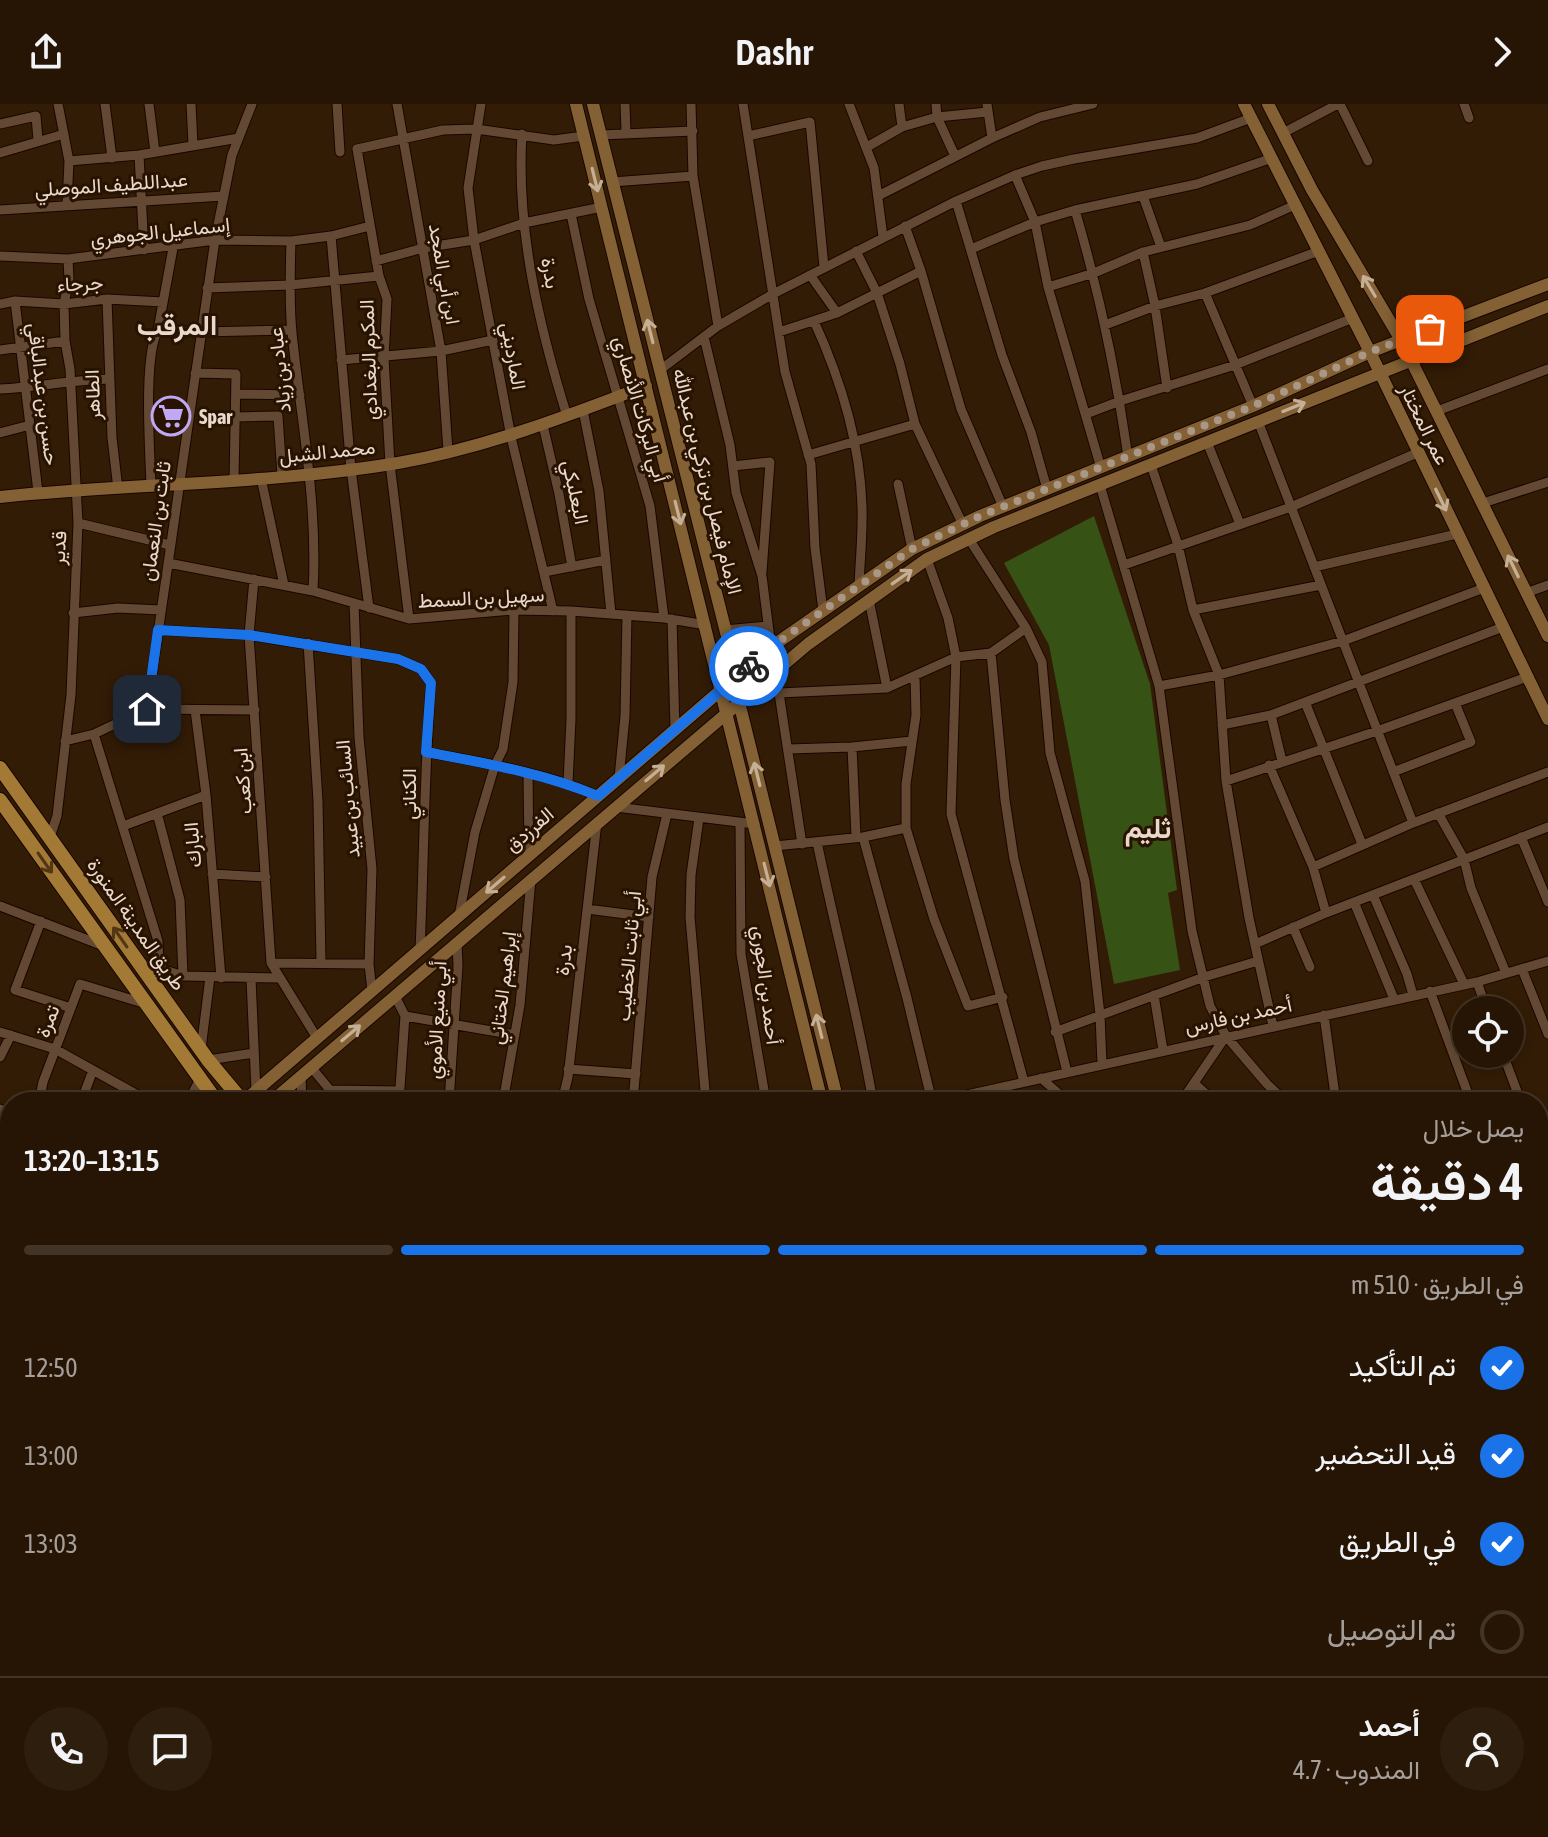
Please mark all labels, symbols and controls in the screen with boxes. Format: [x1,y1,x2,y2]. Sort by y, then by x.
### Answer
icon: share [24,30,68,74]
icon: forward [1480,30,1524,74]
text: Dashr [735,31,813,73]
one-way arrow [588,166,603,192]
street label: عبداللطيف الموصلي [34,167,189,207]
street label: إسماعيل الجوهري [89,212,232,256]
street label: ابن أبي المجد [419,222,465,327]
street label: بدرة [535,256,565,291]
street label: جرجاء [56,270,104,298]
one-way arrow [1361,275,1377,298]
pin [1396,295,1464,363]
street label: المكرم البغدادي [354,299,388,421]
icon: bag [1408,307,1452,351]
district label: المرقب [137,309,217,343]
one-way arrow [641,319,656,344]
street label: المارديني [491,321,531,392]
street label: حسن بن عبدالباقي [18,322,64,467]
street label: عباد بن زياد [263,326,297,414]
street label: أبي البركات الأنصاري [603,333,673,487]
street label: الإمام فيصل بن تركي بن عبدالله [663,366,747,598]
street label: الطاهر [80,369,106,422]
street label: عمر المختار [1393,379,1455,469]
supermarket icon: Spar [150,395,192,437]
one-way arrow [1281,399,1306,413]
place label: Spar [199,405,233,428]
street label: محمد الشبل [278,435,376,468]
street label: البعلبكي [552,458,594,528]
street label: ثابت بن النعمان [135,460,176,583]
one-way arrow [1433,487,1449,511]
one-way arrow [672,500,687,526]
street label: قدير [46,530,72,567]
one-way arrow [1505,555,1521,579]
one-way arrow [891,569,913,585]
street label: سهيل بن السمط [417,582,545,614]
courier [709,626,789,706]
icon: bike [727,644,771,688]
pin [113,675,181,743]
icon: home [125,687,169,731]
street label: السائب بن عبيد [330,739,365,859]
street label: ابن كعب [228,747,257,815]
one-way arrow [748,762,763,787]
one-way arrow [644,764,665,782]
street label: الكناني [397,768,426,820]
street label: الفرزدق [500,802,559,858]
district label: ثليم [1125,812,1171,847]
street label: البارك [179,821,207,869]
one-way arrow [37,852,53,874]
street label: طريق المدينة المنورة [81,854,191,996]
one-way arrow [760,861,775,887]
one-way arrow [485,876,505,894]
street label: أبي ثابت الخطيب [611,890,651,1023]
street label: أحمد بن الجوري [742,924,786,1047]
one-way arrow [112,926,128,948]
street label: إبراهيم الختاني [484,930,526,1047]
street label: بدرة [550,943,578,977]
street label: أبي منيع الأموي [421,960,457,1080]
street label: أحمد بن فارس [1182,992,1295,1040]
map controls [1452,996,1524,1068]
button: locate [1452,996,1524,1068]
street label: تمرة [30,1001,66,1041]
one-way arrow [811,1014,826,1040]
one-way arrow [340,1024,361,1042]
text: يصل خلال [1423,1113,1524,1143]
text: 13:15–13:20 [24,1143,160,1177]
text: 4 دقيقة [1370,1151,1524,1211]
text: في الطريق · 510 m [1351,1270,1524,1300]
icon: check [1480,1346,1524,1390]
text: تم التأكيد [1349,1348,1456,1382]
text: 12:50 [24,1353,78,1383]
icon: check [1480,1434,1524,1478]
text: قيد التحضير [1315,1436,1456,1470]
text: 13:00 [24,1441,78,1471]
icon: check [1480,1522,1524,1566]
text: في الطريق [1339,1524,1456,1558]
text: 13:03 [24,1529,78,1559]
text: تم التوصيل [1327,1612,1456,1646]
button: phone [24,1707,108,1791]
button: chat [128,1707,212,1791]
button: person [1440,1707,1524,1791]
text: أحمد [1358,1708,1420,1742]
text: المندوب · 4.7 [1293,1755,1420,1785]

